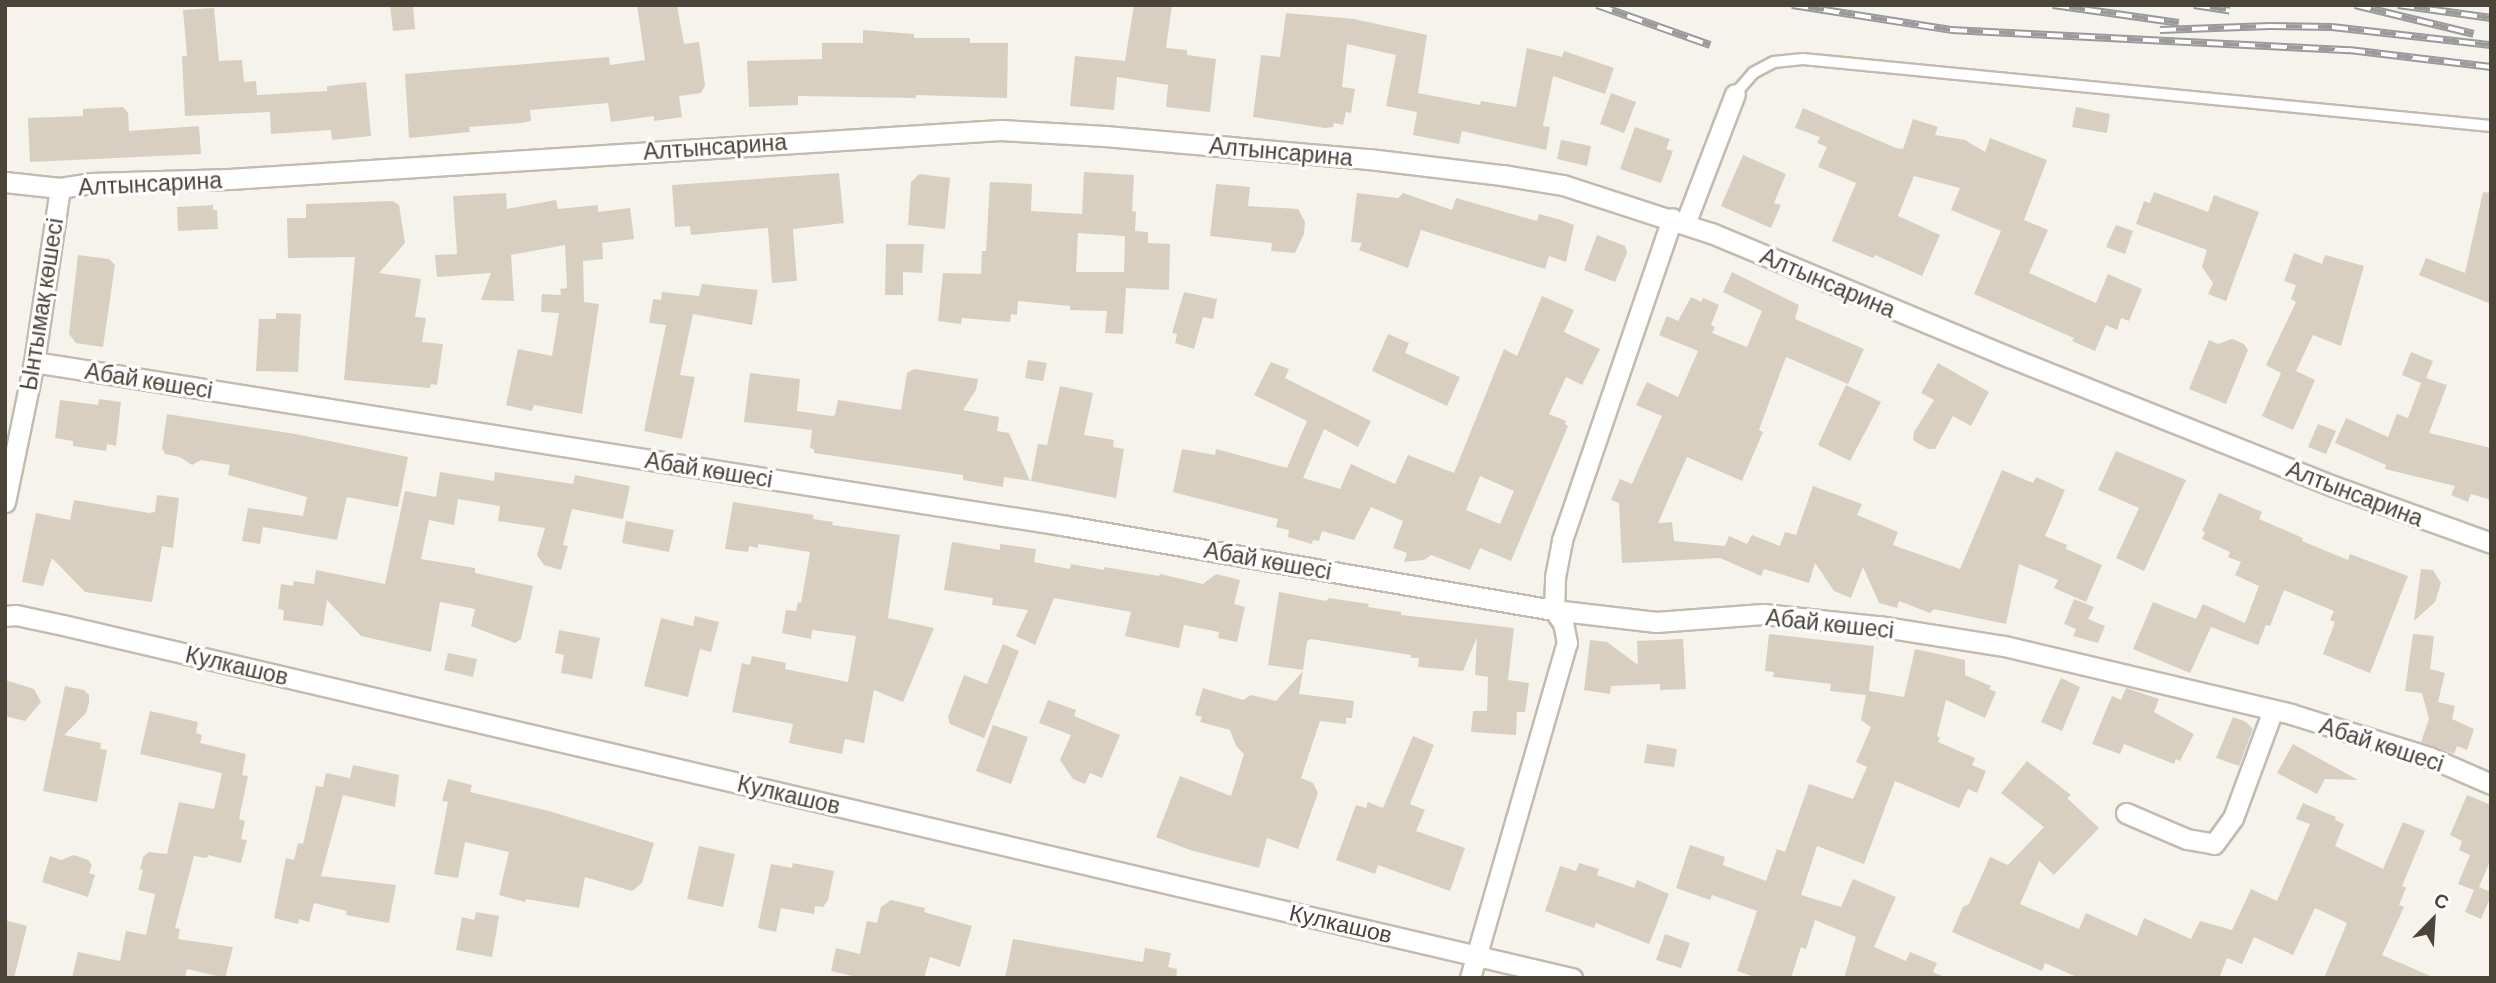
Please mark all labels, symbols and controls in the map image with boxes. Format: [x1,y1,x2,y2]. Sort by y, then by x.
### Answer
street label: Алтынсарина [642,127,788,165]
street label: Алтынсарина [1208,131,1354,171]
street label: Алтынсарина [77,165,223,201]
street label: Ынтымақ көшесі [14,216,68,392]
street label: Алтынсарина [1756,241,1900,323]
street label: Абай көшесі [83,356,215,404]
street label: Абай көшесі [643,445,775,493]
street label: Алтынсарина [2283,454,2427,532]
street label: Абай көшесі [1202,535,1334,585]
street label: Абай көшесі [1764,603,1896,643]
street label: Кулкашов [183,640,291,690]
street label: Абай көшесі [2316,711,2448,777]
street label: Кулкашов [735,769,843,819]
north arrow [2398,885,2468,955]
text: С [2431,887,2453,914]
street label: Кулкашов [1287,898,1395,948]

